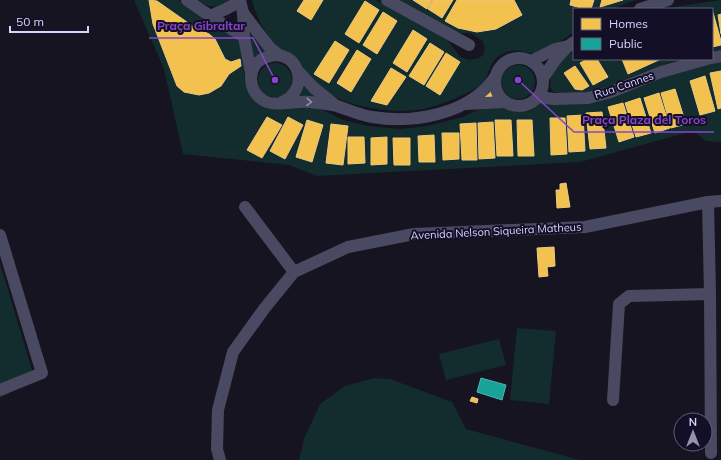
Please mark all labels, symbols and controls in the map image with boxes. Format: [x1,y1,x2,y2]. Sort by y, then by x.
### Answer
scale bar [10,8,88,34]
legend [573,8,713,60]
text: 50 m [16,14,44,29]
callout: Praça Gibraltar [149,14,253,38]
text: Homes [609,16,648,31]
text: Praça Gibraltar [157,18,245,33]
text: Public [609,36,643,51]
street label: Rua Cannes [593,68,655,102]
one-way arrow [305,98,312,107]
callout: Praça Plaza del Toros [574,108,714,132]
text: Praça Plaza del Toros [582,112,706,127]
street label: Avenida Nelson Siqueira Matheus [410,220,582,242]
north arrow [673,412,713,452]
text: N [689,415,697,429]

